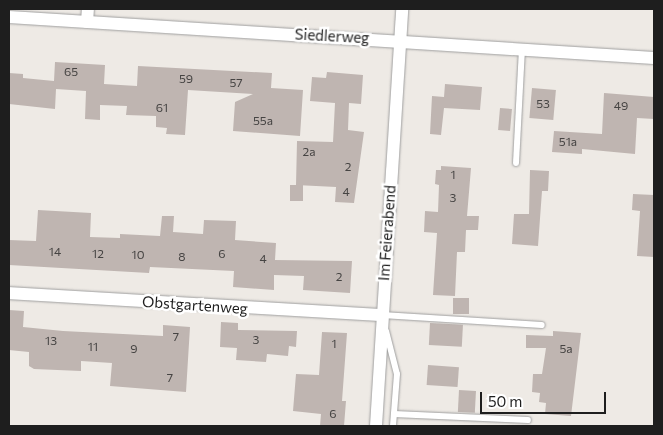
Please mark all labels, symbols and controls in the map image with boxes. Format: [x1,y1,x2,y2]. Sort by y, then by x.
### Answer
street label: Siedlerweg [294,25,370,47]
house number: 65 [64,65,78,79]
house number: 59 [179,72,193,86]
house number: 57 [229,76,243,90]
house number: 53 [536,97,550,111]
house number: 49 [614,99,628,113]
house number: 61 [156,101,168,115]
house number: 55a [253,114,273,128]
house number: 51a [559,135,577,149]
house number: 2a [303,145,315,159]
house number: 2 [345,160,351,174]
house number: 1 [450,168,456,182]
house number: 4 [342,185,350,199]
street label: Im Feierabend [375,185,399,281]
house number: 3 [450,191,456,205]
house number: 14 [49,245,61,259]
house number: 12 [92,247,104,261]
house number: 6 [218,247,226,261]
house number: 10 [132,248,144,262]
house number: 8 [178,250,186,264]
house number: 4 [259,252,267,266]
house number: 2 [336,270,342,284]
street label: Obstgartenweg [142,292,248,318]
house number: 7 [173,330,179,344]
house number: 3 [253,333,259,347]
house number: 13 [45,334,57,348]
house number: 1 [331,337,337,351]
house number: 11 [88,340,98,354]
house number: 9 [130,342,138,356]
house number: 5a [559,342,573,356]
house number: 7 [167,371,173,385]
scale bar [483,382,609,414]
text: 50 m [488,392,522,410]
house number: 6 [329,407,337,421]

